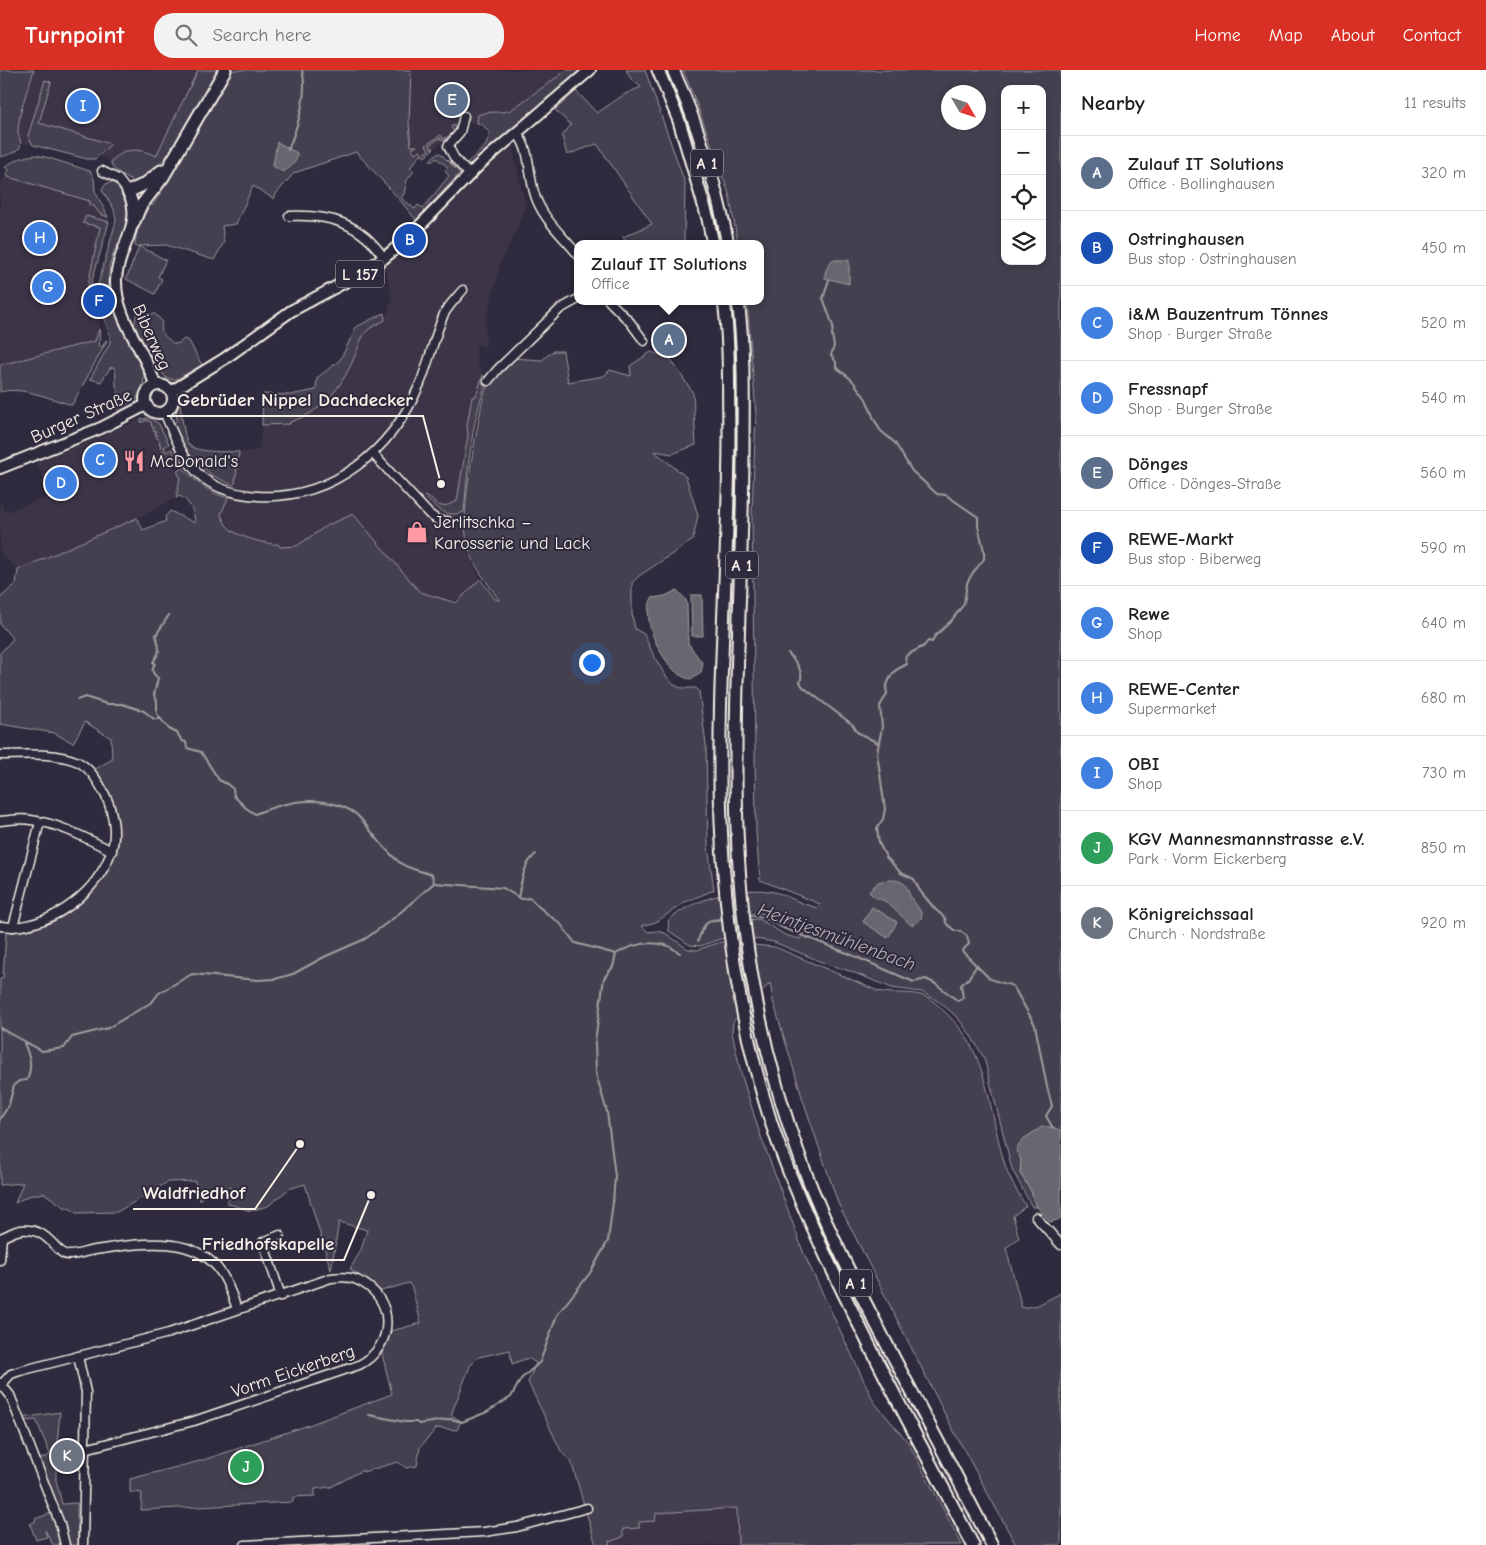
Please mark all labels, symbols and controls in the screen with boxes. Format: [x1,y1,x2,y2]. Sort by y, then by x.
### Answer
search box [154,13,504,58]
text: Turnpoint [25,21,124,49]
icon: search [172,21,200,49]
text: Search here [212,24,311,46]
text: Home [1194,25,1241,46]
text: Map [1269,25,1303,46]
text: About [1331,25,1375,46]
text: Contact [1403,25,1461,46]
pin: E [436,81,468,119]
north arrow [941,85,986,130]
map controls [1001,85,1046,265]
button: + [1001,85,1046,130]
pin: I [67,87,99,125]
text: Nearby [1081,91,1145,115]
text: 11 results [1404,94,1466,112]
button: − [1001,130,1046,175]
road number: A 1 [691,150,723,176]
text: Zulauf IT Solutions [1128,153,1284,175]
text: A [1093,164,1101,182]
text: 320 m [1421,164,1466,182]
button: locate [1001,175,1046,220]
text: Office · Bollinghausen [1128,175,1275,193]
pin: H [24,219,56,257]
button: layers [1001,220,1046,265]
pin: B [394,221,426,259]
text: Ostringhausen [1128,228,1245,250]
text: B [1092,239,1102,257]
text: 450 m [1421,239,1466,257]
popup [574,240,764,305]
text: Bus stop · Ostringhausen [1128,250,1297,268]
text: Zulauf IT Solutions [591,253,747,275]
road number: L 157 [336,260,384,288]
pin: G [32,268,64,306]
text: Office [591,275,630,293]
pin: F [83,282,115,320]
street label: Biberweg [128,301,175,373]
text: i&M Bauzentrum Tönnes [1128,303,1328,325]
text: C [1092,314,1102,332]
text: 520 m [1421,314,1466,332]
pin: A [653,321,685,359]
text: Shop · Burger Straße [1128,325,1272,343]
text: Fressnapf [1128,378,1207,400]
callout: Gebrüder Nippel Dachdecker [167,382,423,416]
street label: Burger Straße [27,385,135,448]
text: Gebrüder Nippel Dachdecker [177,389,413,411]
text: D [1092,389,1102,407]
text: 540 m [1421,389,1466,407]
text: Shop · Burger Straße [1128,400,1272,418]
pin: C [84,441,116,479]
restaurant icon: McDonald's [121,448,147,474]
place label: McDonald's [150,451,238,472]
text: Dönges [1128,453,1188,475]
pin: D [45,464,77,502]
text: E [1092,464,1102,482]
text: 560 m [1420,464,1466,482]
text: Office · Dönges-Straße [1128,475,1281,493]
place label: Jerlitschka – Karosserie und Lack [434,512,590,554]
shop icon: Jerlitschka – Karosserie und Lack [404,519,430,545]
text: REWE-Markt [1128,528,1234,550]
text: F [1092,539,1102,557]
text: 590 m [1421,539,1466,557]
text: Bus stop · Biberweg [1128,550,1262,568]
road number: A 1 [726,552,758,578]
text: Rewe [1128,603,1170,625]
text: G [1091,614,1103,632]
text: 640 m [1421,614,1466,632]
text: Shop [1128,625,1162,643]
your location [579,650,605,676]
text: REWE-Center [1128,678,1239,700]
text: H [1091,689,1103,707]
text: 680 m [1421,689,1466,707]
text: Supermarket [1128,700,1216,718]
text: OBI [1128,753,1159,775]
text: I [1094,764,1100,782]
text: 730 m [1422,764,1466,782]
text: Shop [1128,775,1162,793]
text: KGV Mannesmannstrasse e.V. [1128,828,1365,850]
text: J [1093,839,1101,857]
text: 850 m [1421,839,1466,857]
text: Park · Vorm Eickerberg [1128,850,1287,868]
water label: Heintjesmühlenbach [755,898,918,976]
text: Königreichssaal [1128,903,1254,925]
text: K [1092,914,1102,932]
text: 920 m [1421,914,1466,932]
text: Church · Nordstraße [1128,925,1266,943]
callout: Waldfriedhof [133,1175,255,1209]
text: Waldfriedhof [143,1182,246,1204]
callout: Friedhofskapelle [192,1226,344,1260]
text: Friedhofskapelle [202,1233,334,1255]
road number: A 1 [840,1270,872,1296]
street label: Vorm Eickerberg [229,1341,358,1402]
pin: K [51,1437,83,1475]
pin: J [230,1448,262,1486]

